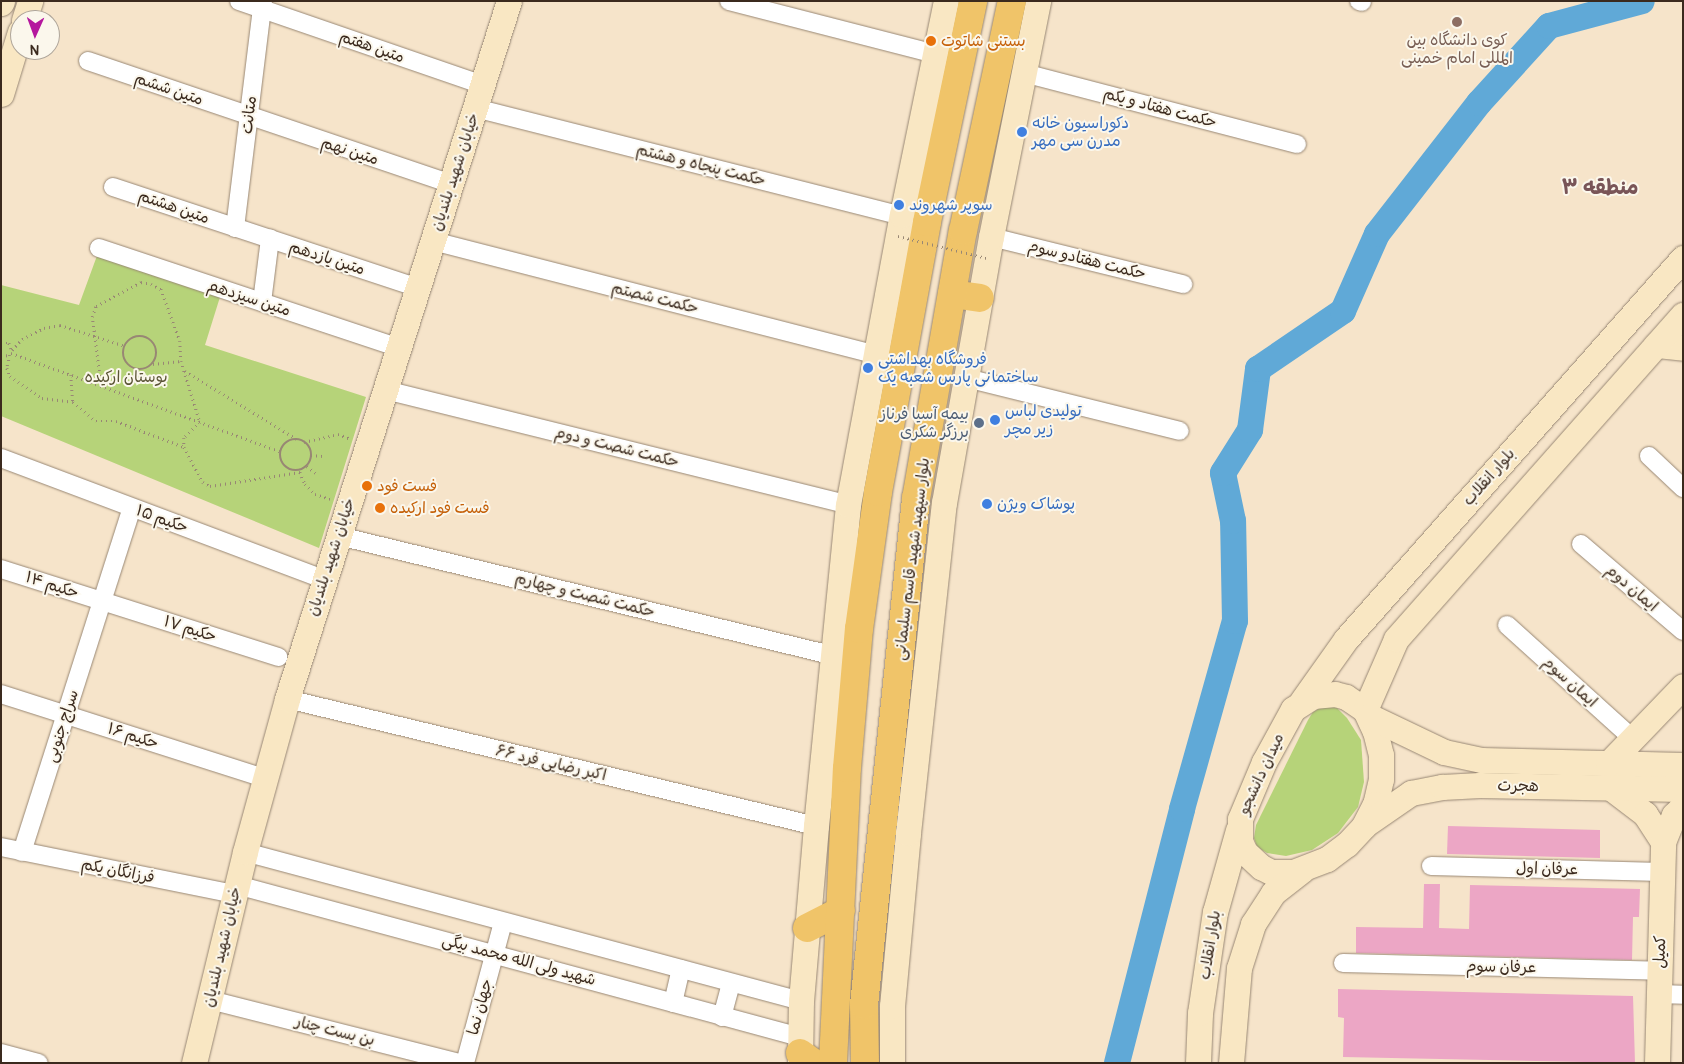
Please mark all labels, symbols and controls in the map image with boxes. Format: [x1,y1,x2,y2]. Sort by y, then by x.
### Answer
north arrow [10,10,60,60]
marker: کوی دانشگاه بین المللی امام خمینی [1451,16,1463,28]
street label: متین هفتم [337,27,407,67]
place label: کوی دانشگاه بین المللی امام خمینی [1401,30,1513,68]
place label: بستنی شاتوت [941,31,1026,51]
marker: بستنی شاتوت [925,35,937,47]
text: N [29,41,40,58]
street label: متین ششم [132,68,206,110]
street label: حکمت هفتاد و یکم [1101,84,1219,132]
street label: متانت [237,95,261,135]
street label: خیابان شهید بلندیان [427,111,483,233]
place label: دکوراسیون خانه مدرن سی مهر [1032,113,1129,151]
marker: دکوراسیون خانه مدرن سی مهر [1016,126,1028,138]
street label: متین نهم [319,133,381,169]
street label: حکمت پنجاه و هشتم [634,140,768,190]
district label: منطقه ۳ [1561,175,1639,201]
street label: متین هشتم [136,186,212,228]
place label: سوپر شهروند [909,195,993,215]
marker: سوپر شهروند [893,199,905,211]
street label: حکمت هفتادو سوم [1026,236,1148,284]
street label: متین یازدهم [287,237,367,279]
street label: متین سیزدهم [205,276,293,320]
street label: حکمت شصتم [610,278,700,318]
place label: فروشگاه بهداشتی ساختمانی پارس شعبه یک [878,349,1039,387]
marker: فروشگاه بهداشتی ساختمانی پارس شعبه یک [862,362,874,374]
park label: بوستان ارکیده [84,367,168,387]
place label: تولیدی لباس زیر مچر [1005,401,1082,439]
place label: بیمه آسیا فرناز برزگر شکری [880,404,969,442]
marker: تولیدی لباس زیر مچر [989,414,1001,426]
marker: بیمه آسیا فرناز برزگر شکری [973,417,985,429]
street label: حکمت شصت و دوم [553,422,681,472]
street label: بلوار انقلاب [1459,444,1519,510]
street label: بلوار سپهبد شهید قاسم سلیمانی [890,457,934,661]
place label: فست فود [377,476,437,496]
marker: فست فود [361,480,373,492]
place label: پوشاک ویژن [997,494,1075,514]
street label: خیابان شهید بلندیان [303,496,359,618]
place label: فست فود ارکیده [390,498,490,518]
marker: پوشاک ویژن [981,498,993,510]
street label: حکیم ۱۵ [133,501,191,537]
marker: فست فود ارکیده [374,502,386,514]
street label: ایمان دوم [1602,560,1662,616]
street label: حکیم ۱۴ [23,567,81,603]
street label: حکمت شصت و چهارم [513,568,657,622]
street label: حکیم ۱۷ [161,611,219,647]
street label: ایمان سوم [1539,652,1601,712]
street label: سراج جنوبی [41,687,83,765]
street label: حکیم ۱۶ [105,719,161,753]
street label: میدان دانشجو [1234,730,1288,818]
street label: ۶۶ اکبر رضایی فرد [494,741,608,785]
street label: هجرت [1497,776,1539,796]
street label: فرزانگان یکم [80,854,156,888]
street label: عرفان اول [1516,859,1578,879]
street label: خیابان شهید بلندیان [199,885,245,1009]
street label: بلوار انقلاب [1195,909,1225,981]
street label: شهید ولی الله محمد بیگی [440,930,598,990]
street label: کمیل [1650,935,1670,969]
street label: عرفان سوم [1466,957,1536,977]
street label: جهان نما [463,977,497,1037]
street label: بن بست چنار [293,1012,377,1050]

